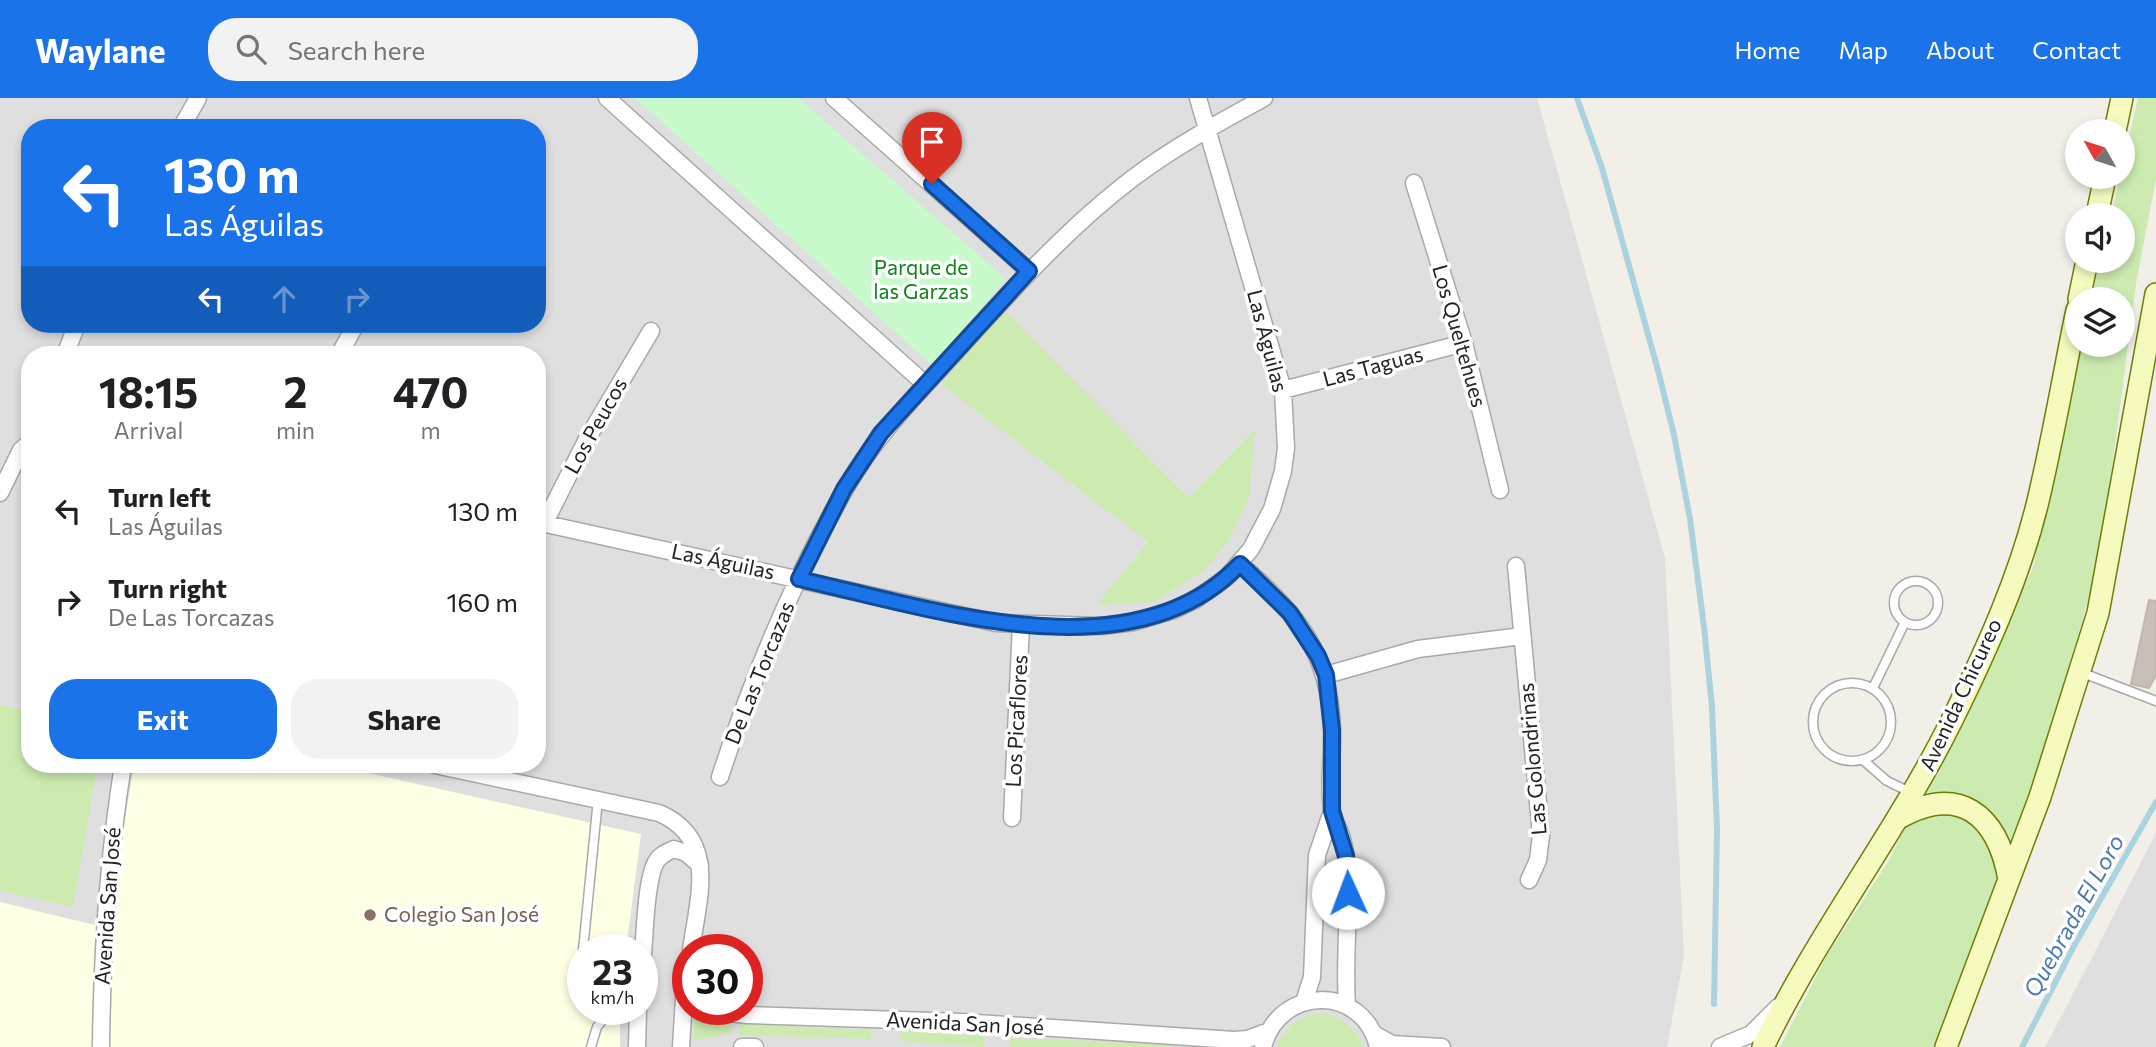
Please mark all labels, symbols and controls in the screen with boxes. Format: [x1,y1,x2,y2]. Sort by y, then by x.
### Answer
search box [208,18,698,81]
text: Waylane [35,29,166,70]
icon: search [232,30,270,68]
text: Search here [288,34,425,65]
text: Home [1735,35,1801,64]
text: Map [1839,35,1888,64]
text: About [1926,35,1994,64]
text: Contact [2032,35,2121,64]
pin [902,112,962,184]
north arrow [2065,119,2135,189]
map controls [2065,119,2135,357]
icon: arrive [913,123,951,161]
text: 130 m [164,143,299,203]
icon: left [49,147,140,238]
text: Las Águilas [164,203,324,243]
button: sound [2065,203,2135,273]
park label: Parque de las Garzas [873,254,969,303]
street label: Los Queltehues [1428,261,1493,410]
icon: left [192,280,230,318]
icon: ahead [265,280,303,318]
icon: right [338,280,376,318]
street label: Las Águilas [1243,287,1294,395]
button: layers [2065,287,2135,357]
street label: Las Taguas [1320,340,1426,391]
text: 18:15 [99,365,198,417]
text: 2 [284,365,307,417]
text: 470 [393,365,468,417]
street label: Los Peucos [558,373,631,478]
text: Arrival [114,416,183,444]
text: min [276,416,315,444]
text: m [420,416,441,444]
text: Turn left [108,481,211,512]
icon: left [49,492,87,530]
text: 130 m [447,495,518,526]
text: Las Águilas [108,512,223,540]
street label: Las Águilas [669,537,777,584]
text: Turn right [108,572,227,603]
icon: right [49,583,87,621]
text: 160 m [446,586,518,617]
street label: De Las Torcazas [719,597,799,748]
text: De Las Torcazas [108,603,274,631]
street label: Avenida Chicureo [1913,614,2006,775]
street label: Los Picaflores [1000,654,1031,788]
button: Exit [49,679,277,759]
button: Share [291,679,518,759]
street label: Las Golondrinas [1512,682,1551,836]
street label: Avenida San José [89,826,124,986]
water label: Quebrada El Loro [2017,829,2129,1002]
position arrow [1311,856,1385,930]
place label: Colegio San José [384,901,539,926]
marker: Colegio San José [362,907,378,923]
speed limit sign: 30 [672,934,763,1025]
text: 23 [592,949,633,992]
text: km/h [591,986,634,1008]
street label: Avenida San José [885,1006,1045,1039]

